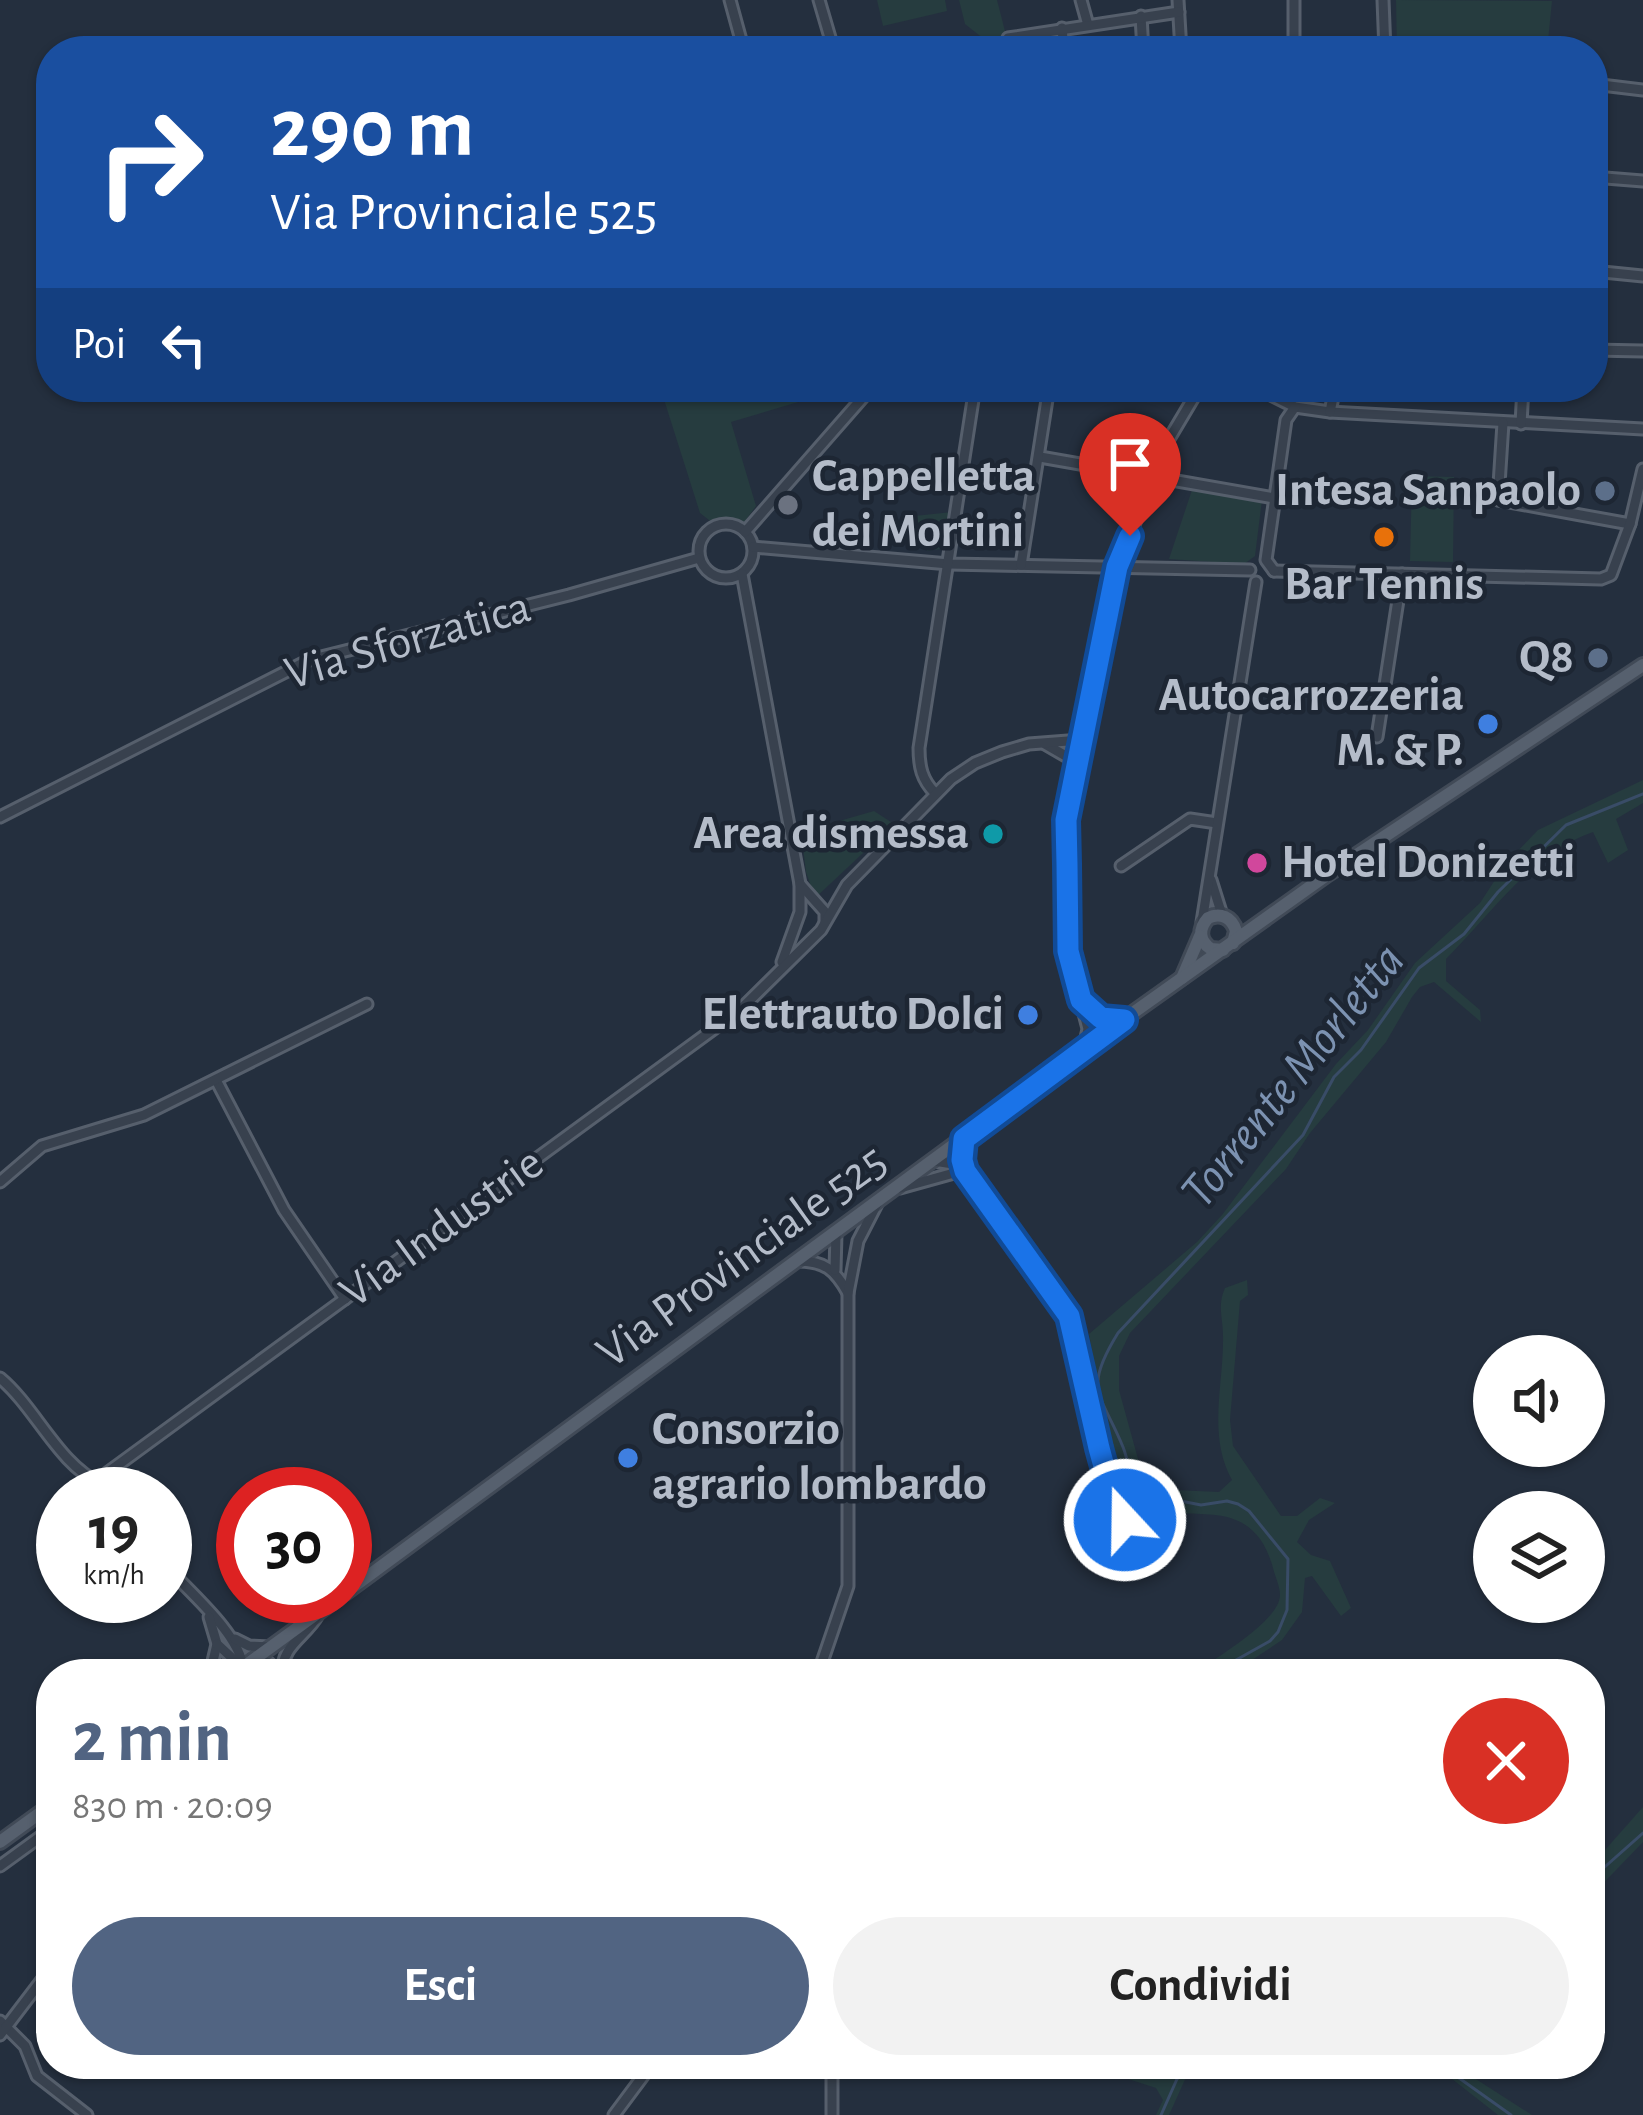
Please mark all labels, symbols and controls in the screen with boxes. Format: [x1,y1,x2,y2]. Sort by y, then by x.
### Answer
icon: right [72,84,228,240]
text: 290 m [270,88,474,172]
text: Via Provinciale 525 [270,186,657,240]
icon: left [151,312,217,378]
text: Poi [72,322,127,367]
pin [1079,413,1181,536]
icon: arrive [1097,431,1163,497]
place label: Cappelletta dei Mortini [812,453,1036,556]
place label: Intesa Sanpaolo [1275,467,1581,515]
marker: Intesa Sanpaolo [1592,478,1618,504]
marker: Cappelletta dei Mortini [775,492,801,518]
marker: Bar Tennis [1371,524,1397,550]
place label: Bar Tennis [1284,561,1484,609]
street label: Via Sforzatica [280,583,536,699]
place label: Q8 [1519,634,1574,682]
marker: Q8 [1585,645,1611,671]
place label: Autocarrozzeria M. & P. [1159,672,1464,775]
marker: Autocarrozzeria M. & P. [1475,711,1501,737]
place label: Area dismessa [693,810,969,858]
marker: Area dismessa [980,821,1006,847]
place label: Hotel Donizetti [1281,839,1576,887]
marker: Hotel Donizetti [1244,850,1270,876]
water label: Torrente Morletta [1172,934,1414,1218]
place label: Elettrauto Dolci [702,991,1004,1039]
marker: Elettrauto Dolci [1015,1002,1041,1028]
street label: Via Provinciale 525 [589,1136,895,1378]
street label: Via Industrie [332,1139,552,1317]
map controls [1473,1335,1605,1623]
button: sound [1473,1335,1605,1467]
place label: Consorzio agrario lombardo [652,1406,987,1509]
marker: Consorzio agrario lombardo [615,1445,641,1471]
position arrow [1062,1457,1188,1583]
speed limit sign: 30 [216,1467,372,1623]
button: layers [1473,1491,1605,1623]
text: 19 [89,1500,139,1560]
text: km/h [83,1560,145,1590]
button: close [1443,1698,1569,1824]
text: 2 min [72,1702,232,1774]
text: 830 m · 20:09 [72,1787,273,1826]
button: Esci [72,1917,809,2055]
button: Condividi [833,1917,1569,2055]

